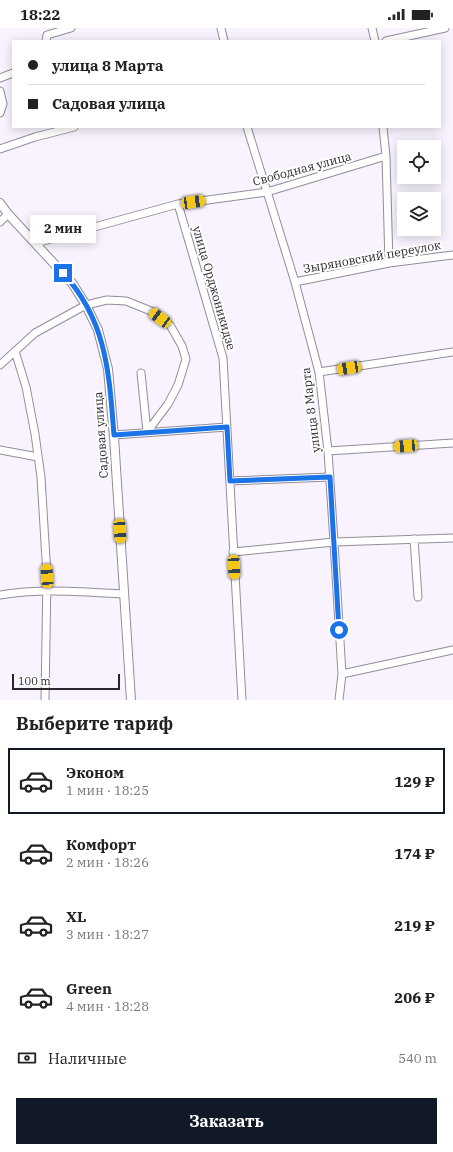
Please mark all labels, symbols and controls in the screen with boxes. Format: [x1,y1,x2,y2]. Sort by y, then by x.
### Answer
text: 18:22 [20,5,61,24]
text: улица 8 Марта [52,56,164,75]
text: Садовая улица [52,94,166,113]
map controls [397,140,441,236]
button: locate [397,140,441,184]
street label: Свободная улица [251,148,353,189]
button: layers [397,192,441,236]
car [180,194,206,210]
callout: 2 мин [30,215,96,243]
text: 2 мин [44,220,82,237]
street label: улица Орджоникидзе [190,224,239,352]
street label: Зыряновский переулок [302,237,442,276]
route end [54,264,72,282]
car [147,306,173,330]
car [336,360,362,376]
street label: улица 8 Марта [298,366,323,453]
street label: Садовая улица [90,391,111,479]
car [394,439,418,453]
car [113,519,127,543]
car [227,555,241,579]
car [40,564,54,588]
route start [330,621,348,639]
scale bar [12,672,120,691]
text: 100 m [18,674,51,688]
text: Выберите тариф [16,712,173,735]
icon: car [18,763,54,799]
text: Эконом [66,763,124,782]
text: 129 ₽ [394,772,435,791]
text: 1 мин · 18:25 [66,782,149,799]
icon: car [18,835,54,871]
text: Комфорт [66,835,136,854]
text: 174 ₽ [394,844,435,863]
text: 2 мин · 18:26 [66,854,149,871]
icon: car [18,907,54,943]
text: XL [66,907,86,926]
text: 219 ₽ [394,916,435,935]
text: 3 мин · 18:27 [66,926,149,943]
icon: car [18,979,54,1015]
text: Green [66,979,112,998]
text: 206 ₽ [394,988,435,1007]
text: 4 мин · 18:28 [66,998,149,1015]
icon: cash [16,1047,38,1069]
text: Наличные [48,1049,126,1068]
text: 540 m [398,1050,437,1067]
button: Заказать [16,1098,437,1144]

